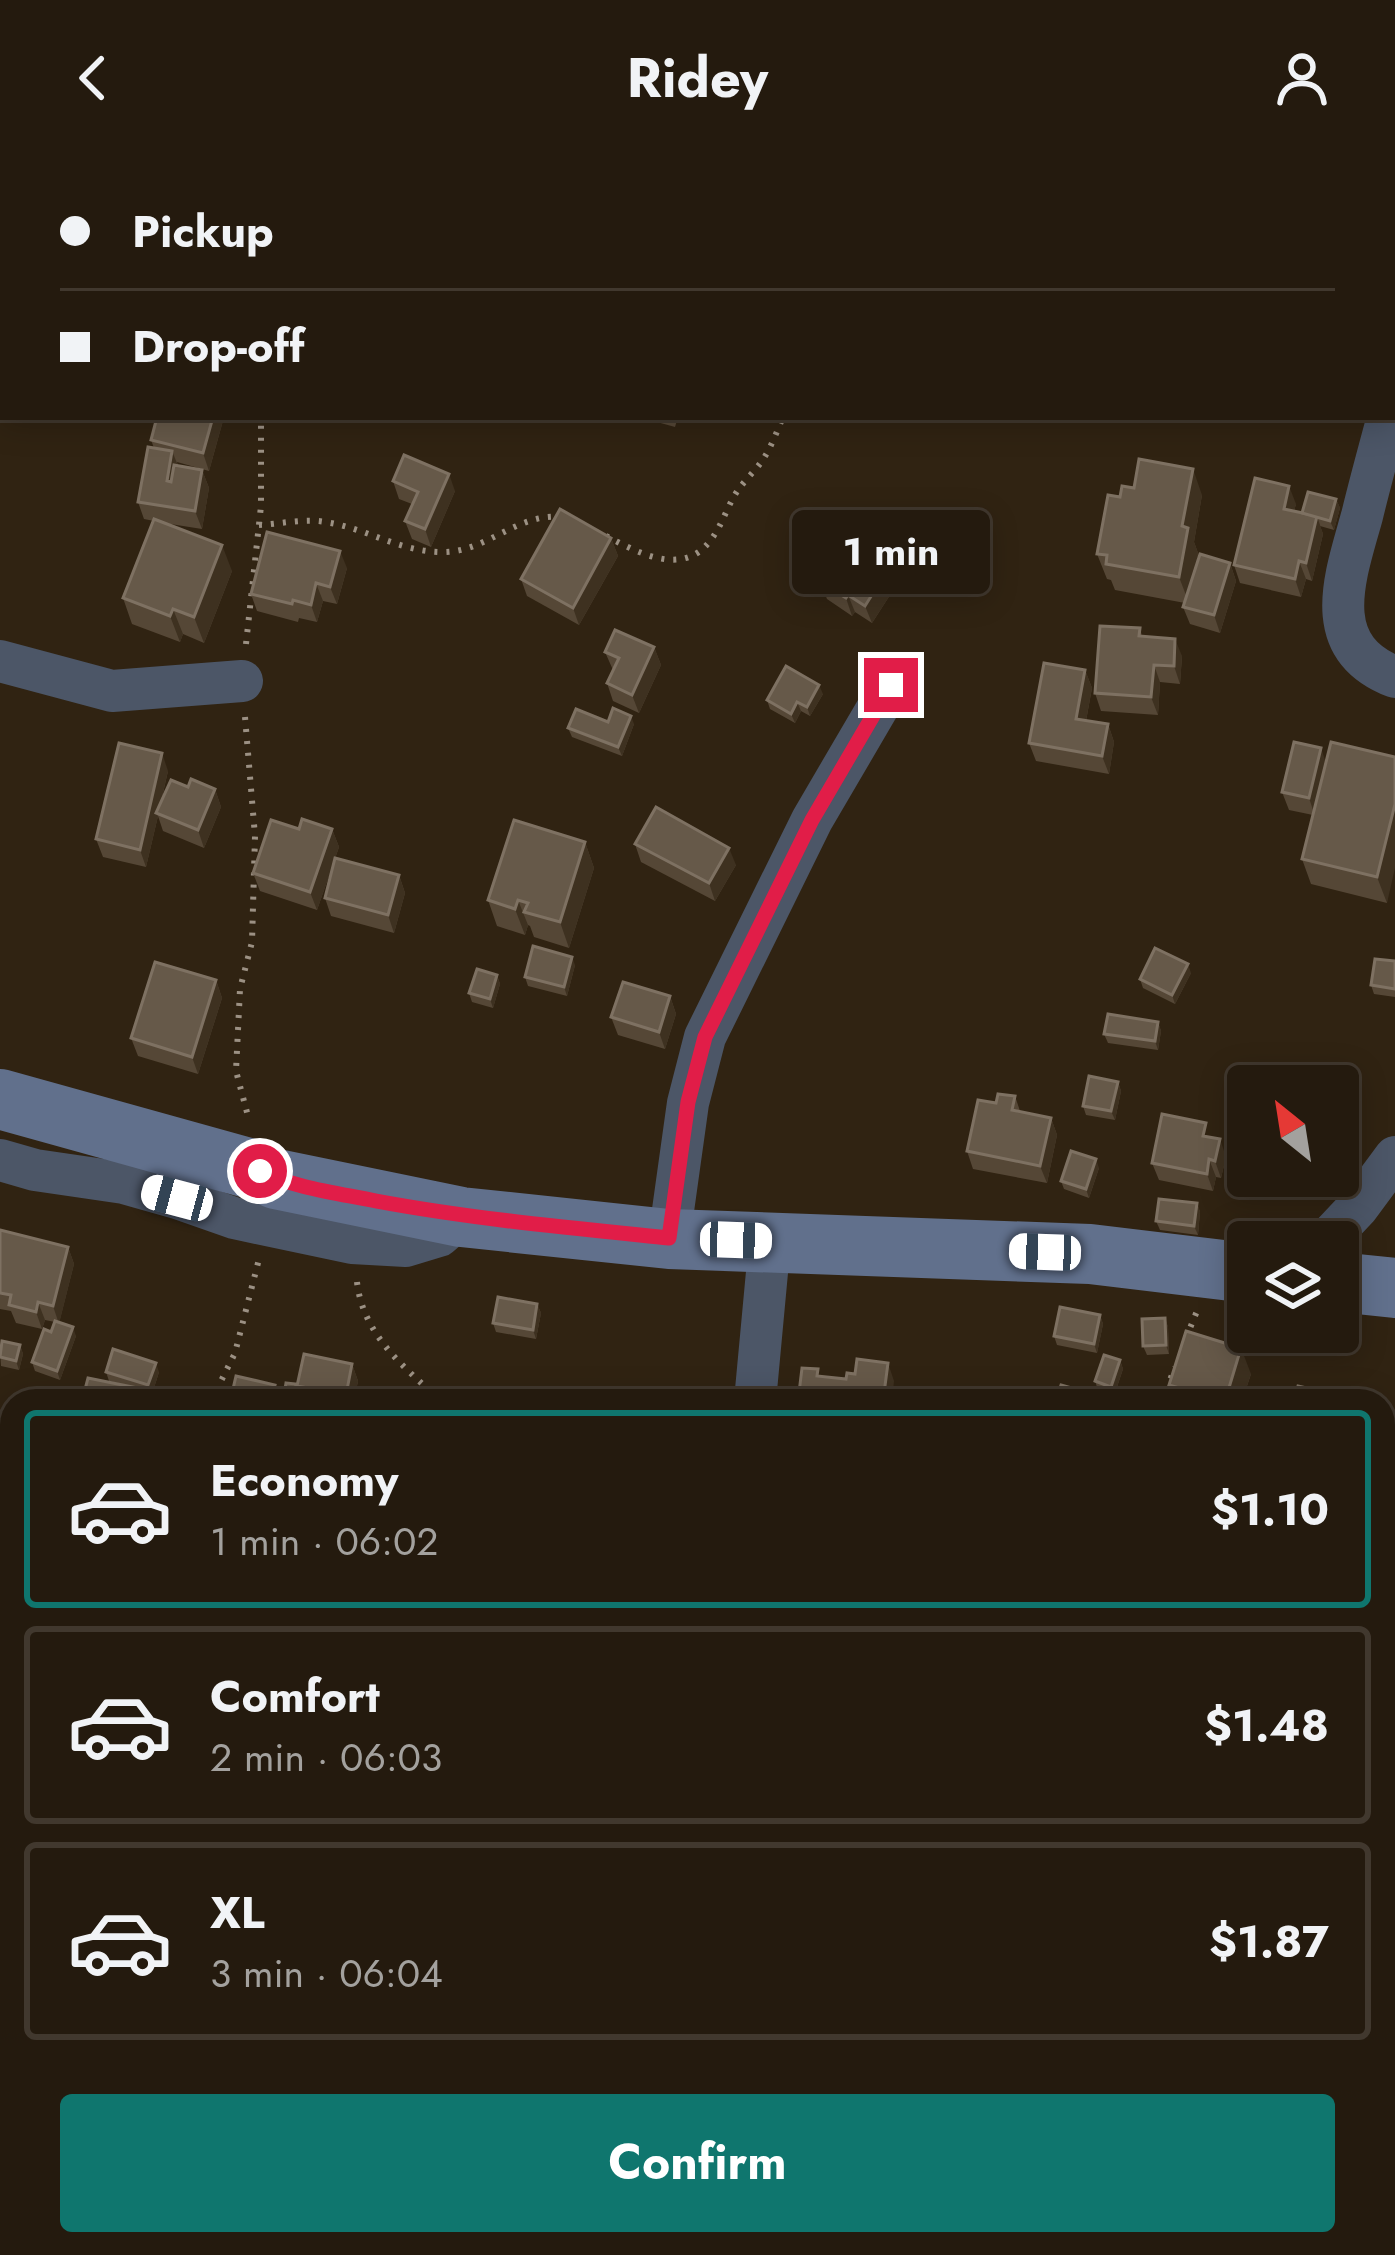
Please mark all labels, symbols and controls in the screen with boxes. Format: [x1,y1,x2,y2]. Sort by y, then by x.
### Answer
text: Ridey [627,39,768,117]
icon: back [60,45,126,111]
icon: person [1269,45,1335,111]
text: Pickup [132,199,274,264]
text: Drop-off [132,314,305,379]
callout: 1 min [792,511,990,595]
text: 1 min [843,523,939,580]
route end [864,658,918,712]
north arrow [1227,1065,1359,1197]
map controls [1227,1065,1359,1353]
route start [233,1144,287,1198]
car [138,1171,216,1225]
car [699,1221,773,1259]
button: layers [1227,1221,1359,1353]
car [1008,1233,1082,1271]
text: Economy [210,1448,398,1513]
icon: car [66,1455,174,1563]
text: $1.10 [1211,1477,1329,1542]
text: 1 min · 06:02 [210,1513,439,1570]
text: Comfort [210,1664,380,1729]
icon: car [66,1671,174,1779]
text: $1.48 [1204,1693,1329,1758]
text: 2 min · 06:03 [210,1729,442,1786]
text: XL [210,1880,265,1945]
icon: car [66,1887,174,1995]
text: $1.87 [1209,1909,1329,1974]
text: 3 min · 06:04 [210,1945,443,2002]
button: Confirm [60,2094,1335,2232]

